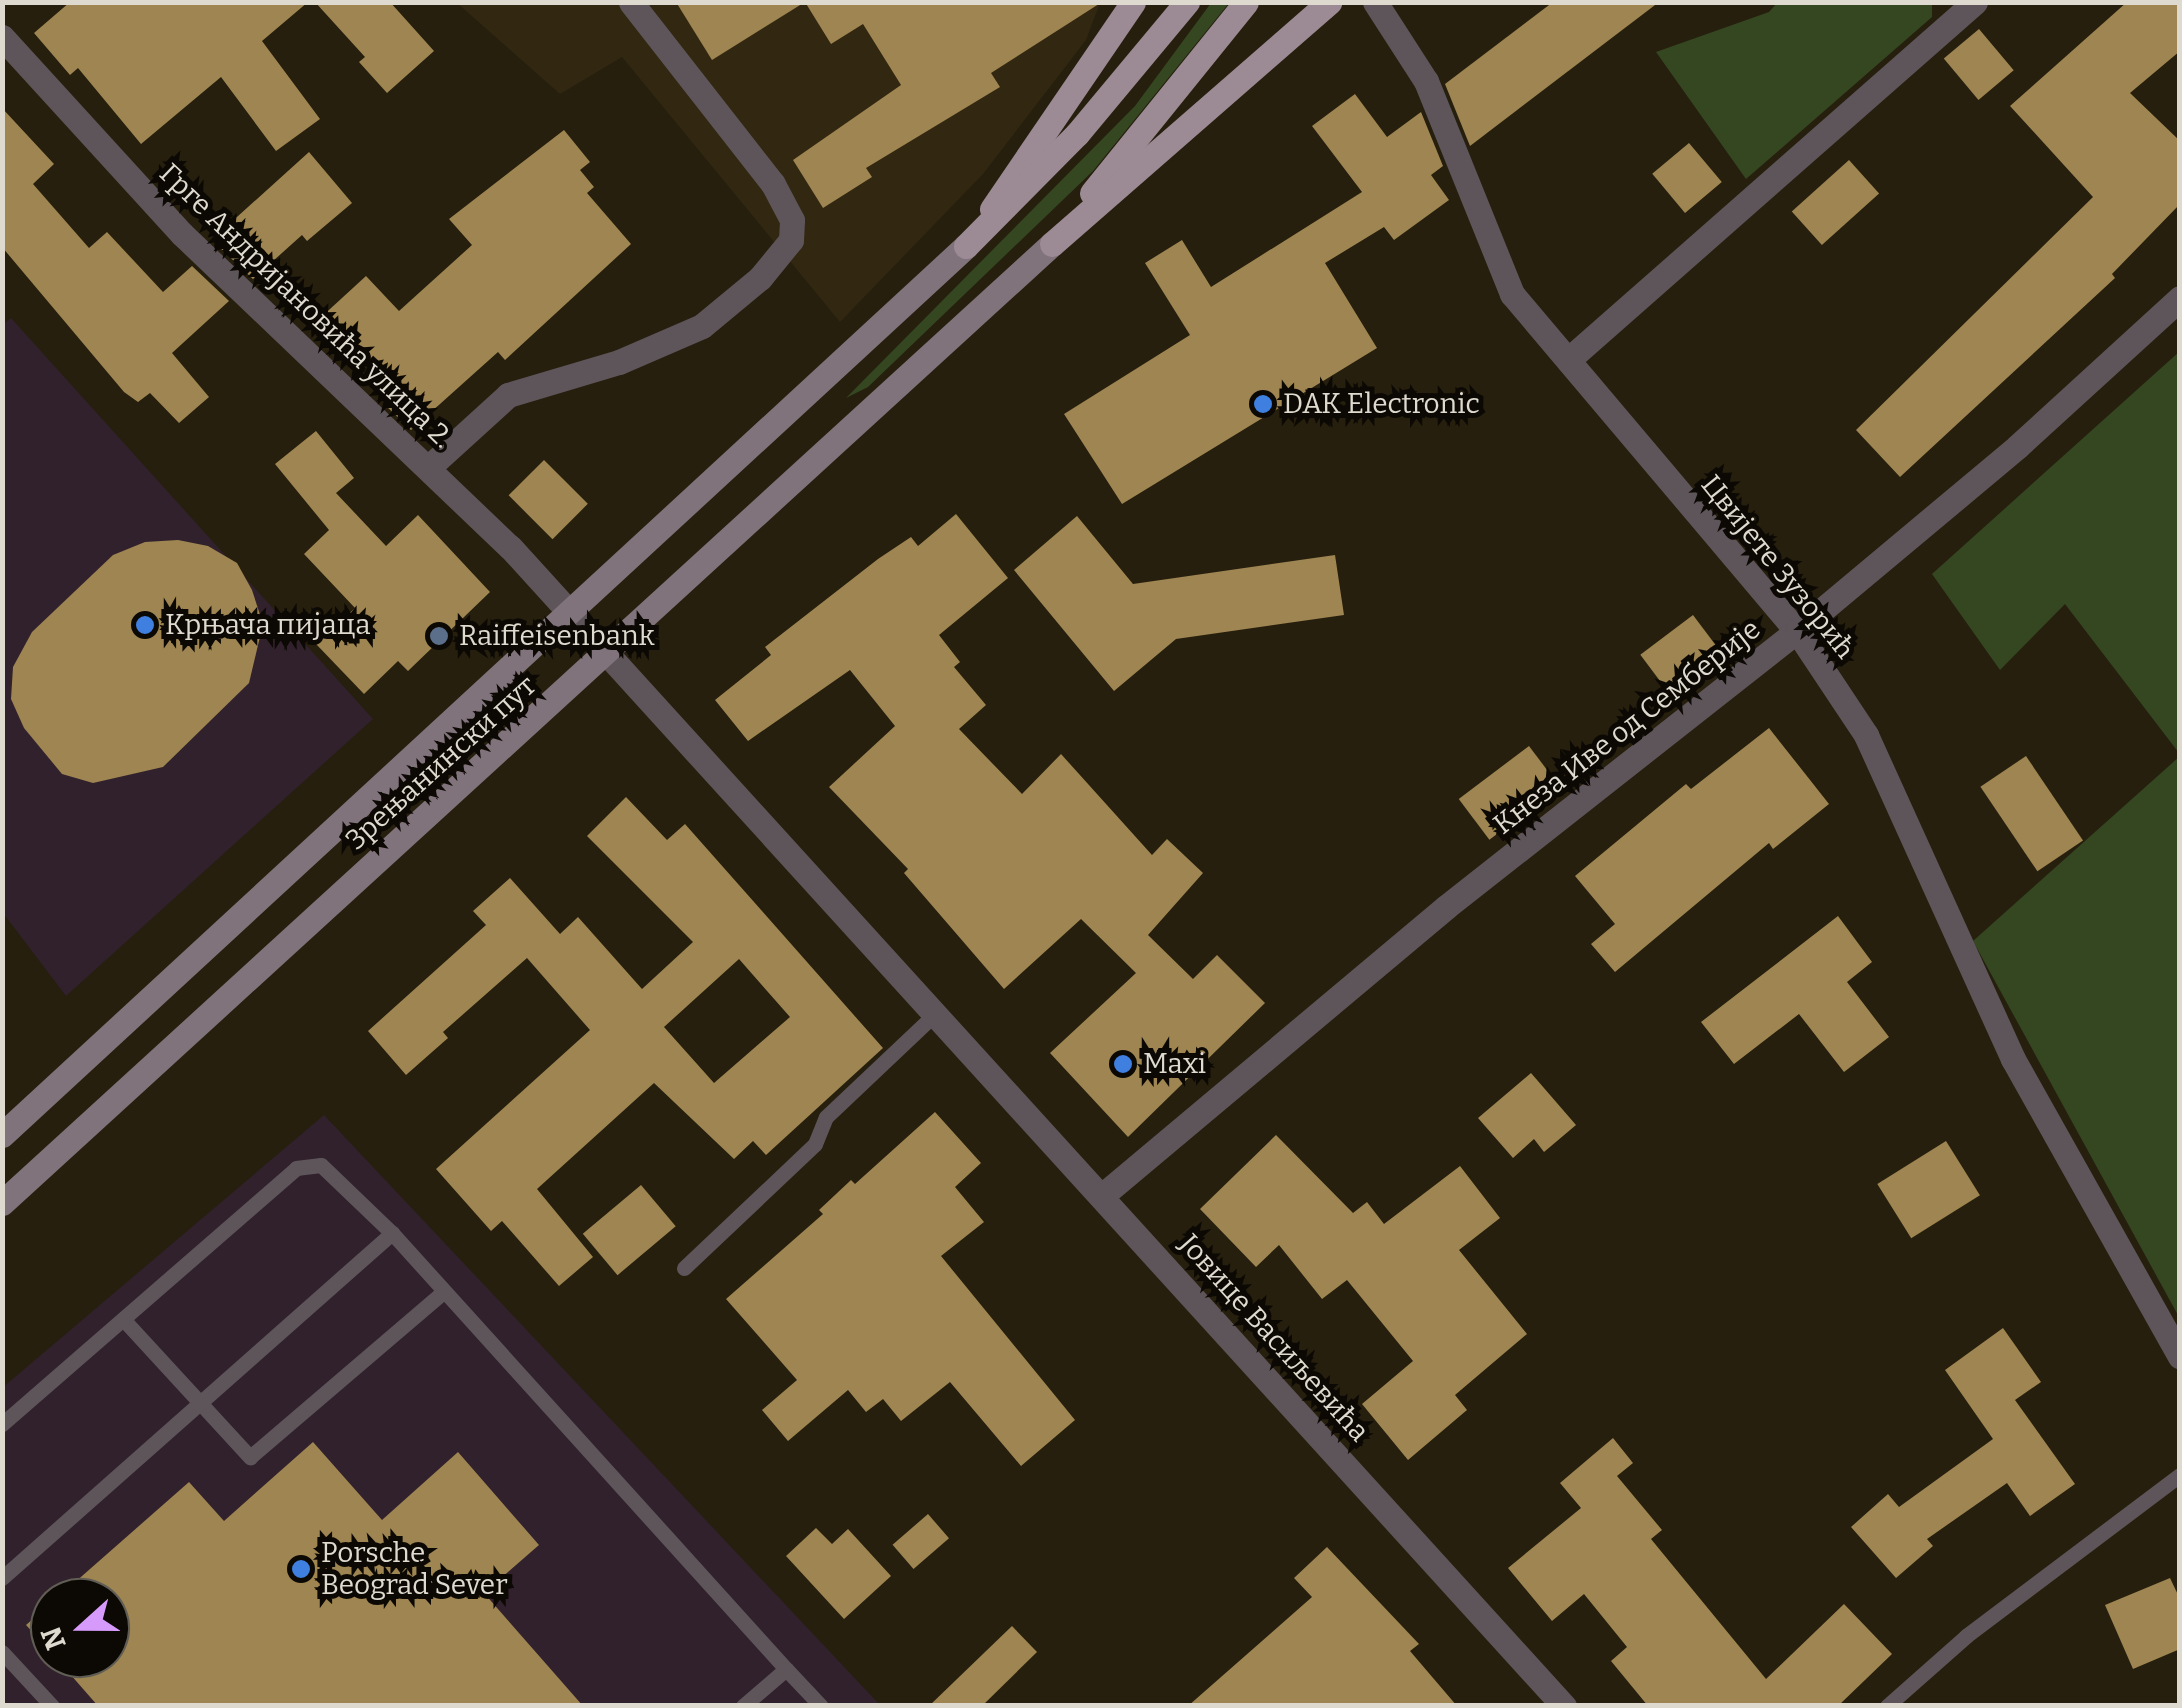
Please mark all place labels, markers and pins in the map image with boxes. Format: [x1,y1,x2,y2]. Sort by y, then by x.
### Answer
place label: DAK Electronic [1283,387,1480,421]
marker: DAK Electronic [1252,393,1274,415]
place label: Крњача пијаца [165,608,371,642]
marker: Крњача пијаца [134,614,156,636]
place label: Raiffeisenbank [459,619,655,653]
marker: Raiffeisenbank [428,625,450,647]
place label: Maxi [1143,1047,1206,1081]
marker: Maxi [1112,1053,1134,1075]
place label: Porsche Beograd Sever [321,1536,508,1602]
marker: Porsche Beograd Sever [290,1558,312,1580]

